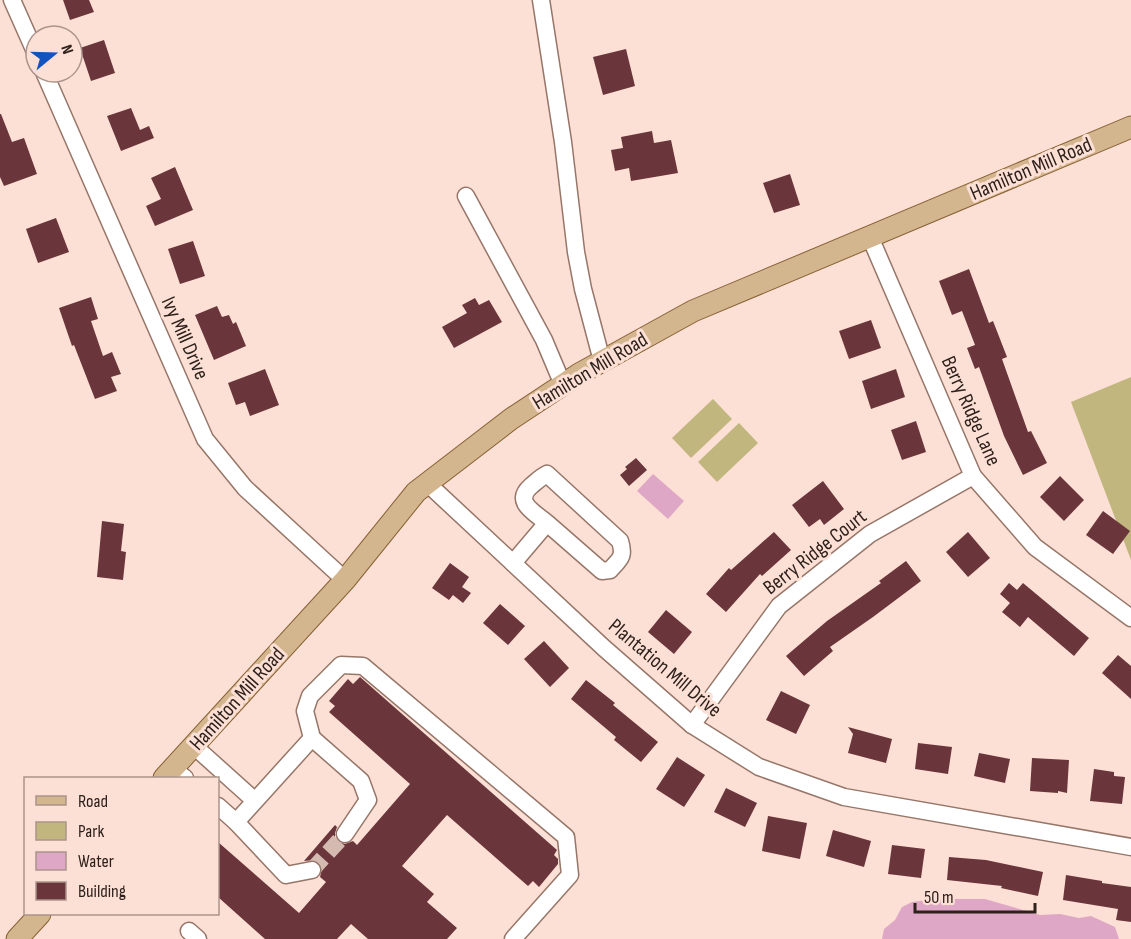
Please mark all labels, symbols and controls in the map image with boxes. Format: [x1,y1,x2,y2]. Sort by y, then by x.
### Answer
north arrow [24,24,84,84]
text: N [56,42,77,57]
street label: Hamilton Mill Road [966,132,1096,206]
street label: Ivy Mill Drive [156,293,214,383]
street label: Hamilton Mill Road [528,327,652,415]
street label: Berry Ridge Lane [936,352,1006,470]
street label: Berry Ridge Court [758,504,872,600]
street label: Plantation Mill Drive [603,613,727,723]
street label: Hamilton Mill Road [184,642,290,756]
legend [24,777,219,915]
text: Road [78,791,108,812]
text: Park [78,821,104,842]
text: Water [78,851,114,872]
scale bar [915,876,1035,914]
text: Building [78,881,126,902]
text: 50 m [924,887,954,908]

